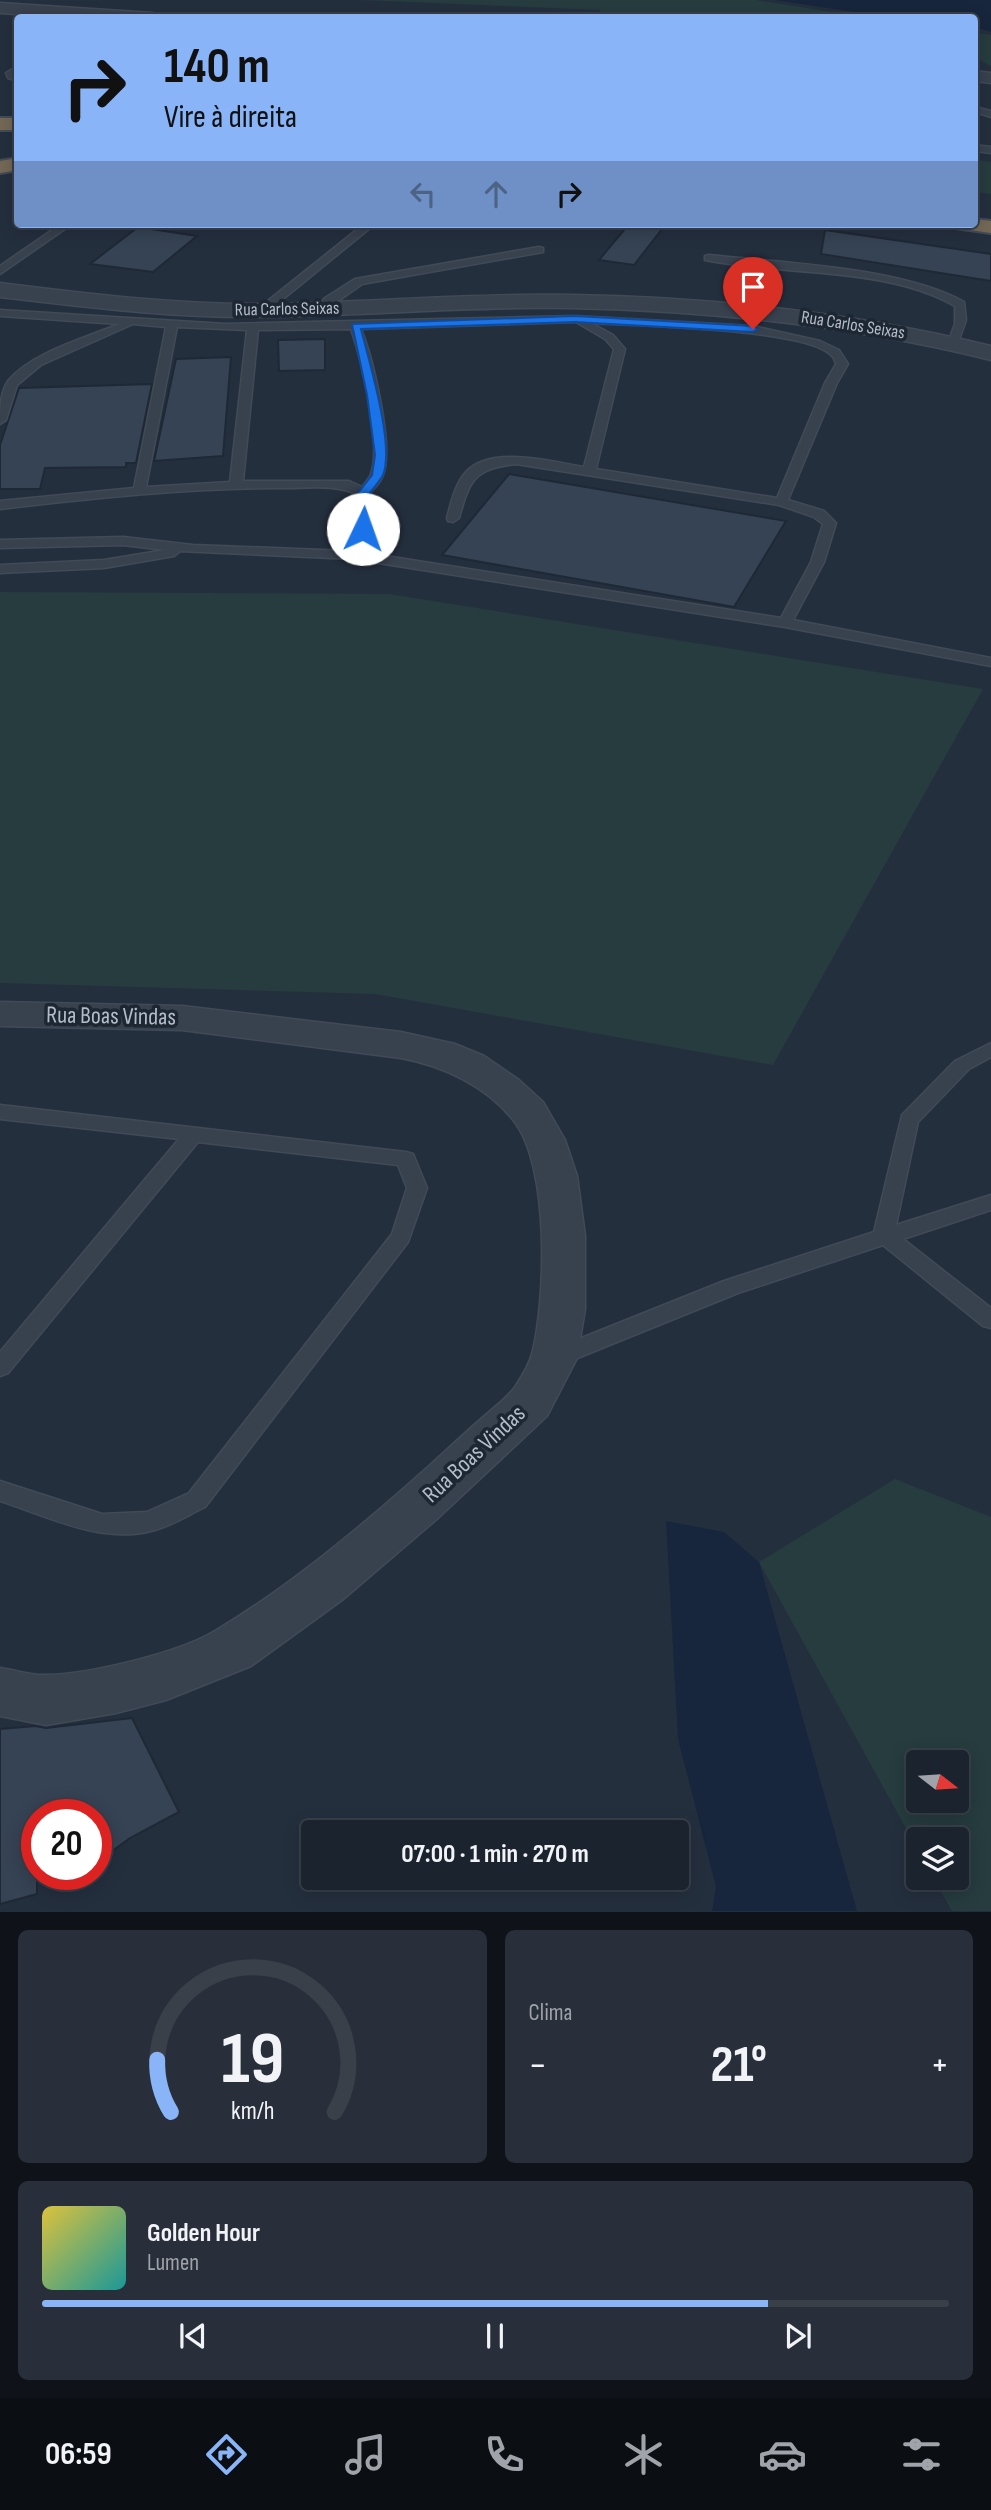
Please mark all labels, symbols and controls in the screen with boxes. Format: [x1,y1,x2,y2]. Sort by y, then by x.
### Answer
text: 140 m [164,38,270,97]
icon: right [49,42,140,133]
text: Vire à direita [164,98,297,137]
icon: left [404,175,442,213]
icon: ahead [477,175,515,213]
icon: right [550,175,588,213]
pin [723,257,783,329]
icon: arrive [734,268,772,306]
street label: Rua Carlos Seixas [235,298,339,320]
street label: Rua Carlos Seixas [800,306,906,344]
position arrow [326,492,400,566]
street label: Rua Boas Vindas [46,1000,176,1032]
street label: Rua Boas Vindas [417,1399,531,1509]
north arrow [906,1750,970,1813]
map controls [906,1750,969,1890]
speed limit sign: 20 [21,1799,112,1890]
button: layers [906,1827,969,1890]
text: 07:00 · 1 min · 270 m [401,1839,589,1870]
text: Clima [529,1999,572,2027]
text: 19 [221,2017,284,2105]
text: 21° [711,2034,767,2097]
text: − [529,2043,547,2088]
text: + [930,2043,949,2088]
text: km/h [231,2096,274,2127]
text: Golden Hour [147,2218,260,2249]
text: Lumen [147,2249,199,2277]
icon: previous [174,2317,212,2355]
icon: pause [476,2317,514,2355]
icon: next [779,2317,817,2355]
icon: directions [202,2430,251,2479]
icon: music [341,2430,390,2479]
icon: phone [480,2430,529,2479]
icon: climate [619,2430,668,2479]
icon: car [758,2430,807,2479]
icon: filters [897,2430,946,2479]
text: 06:59 [45,2435,112,2474]

